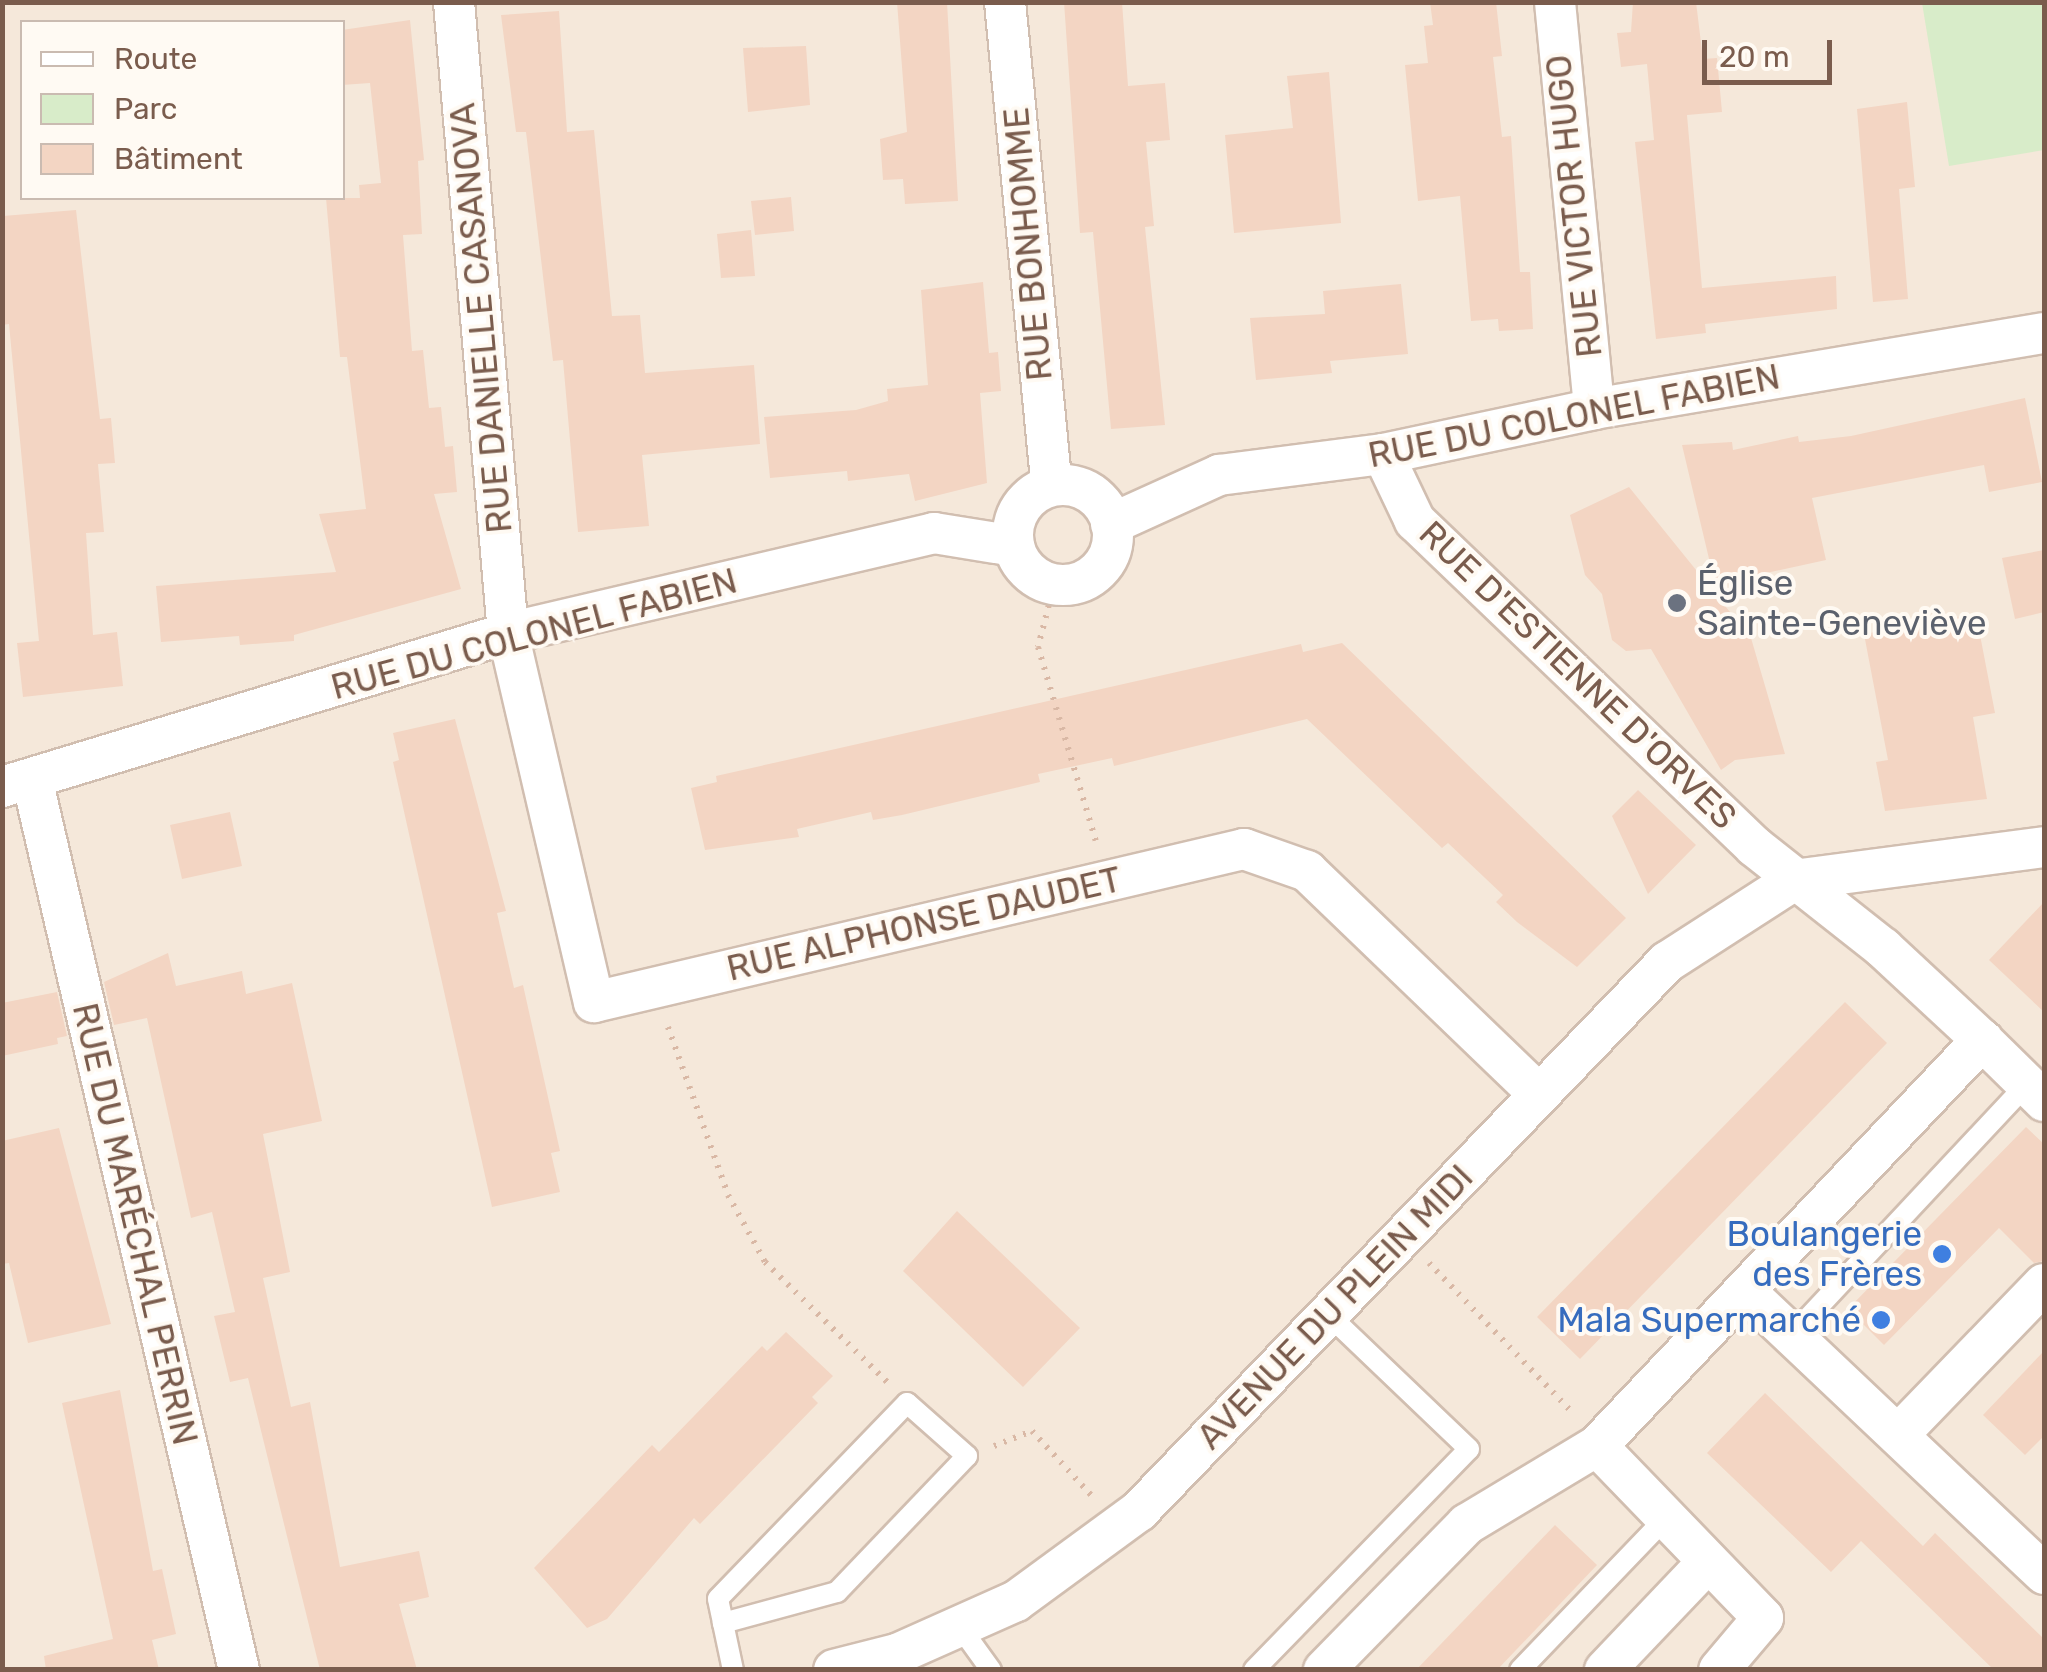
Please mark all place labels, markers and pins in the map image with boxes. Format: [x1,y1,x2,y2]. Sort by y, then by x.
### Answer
place label: Église Sainte-Geneviève [1697,562,1987,644]
marker: Église Sainte-Geneviève [1666,592,1688,614]
place label: Boulangerie des Frères [1727,1213,1922,1295]
marker: Boulangerie des Frères [1931,1243,1953,1265]
place label: Mala Supermarché [1557,1299,1861,1341]
marker: Mala Supermarché [1870,1309,1892,1331]

